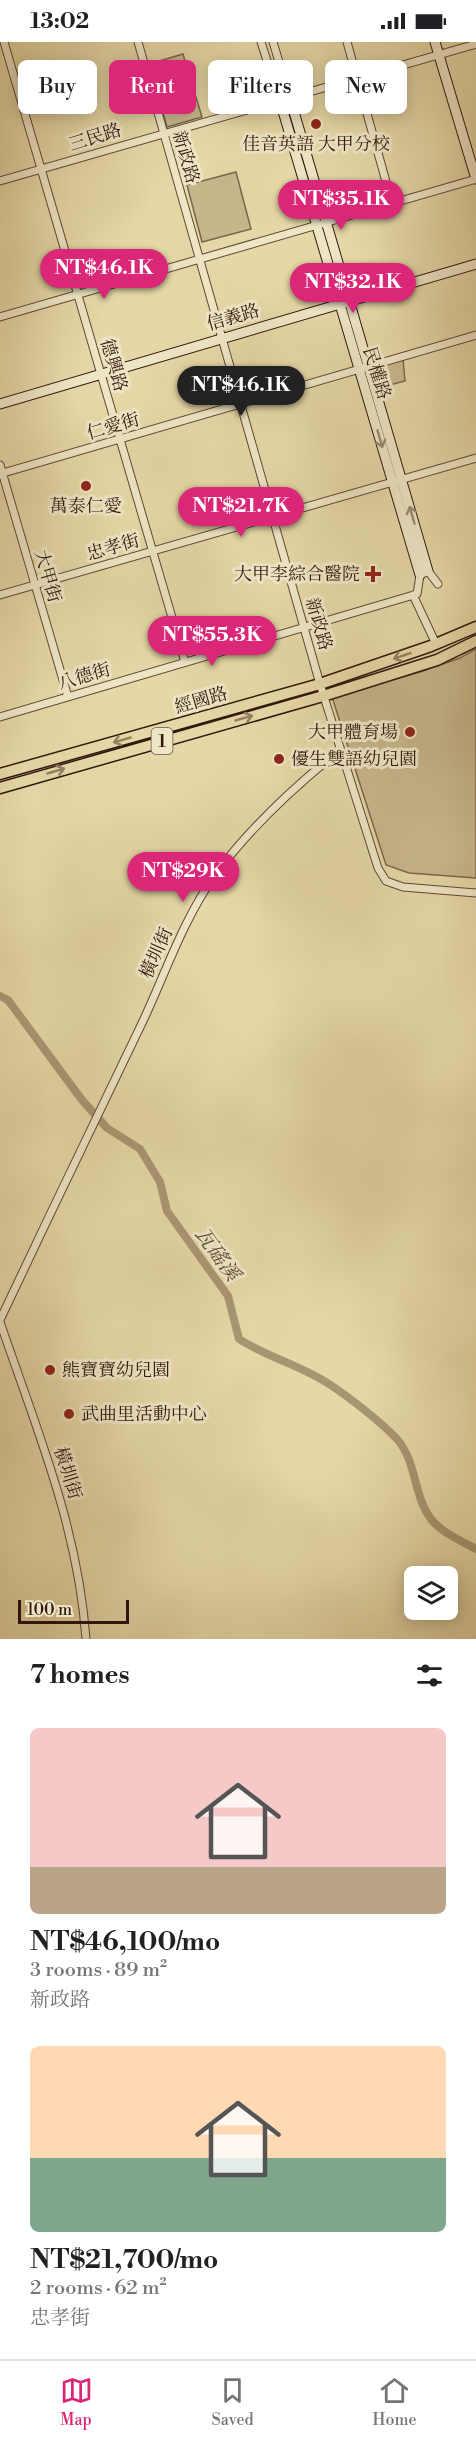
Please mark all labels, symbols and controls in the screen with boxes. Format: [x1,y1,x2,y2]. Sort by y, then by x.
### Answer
text: 13:02 [30,8,89,35]
chip: Buy [18,60,97,114]
chip: Rent [109,60,196,114]
chip: Filters [208,60,313,114]
chip: New [325,60,407,114]
marker: 佳音英語 大甲分校 [309,117,323,131]
street label: 三民路 [66,119,124,156]
street label: 新政路 [167,128,204,186]
place label: 佳音英語 大甲分校 [242,133,390,156]
pin: NT$35.1K [279,180,403,231]
text: NT$35.1K [292,187,390,212]
pin: NT$46.1K [42,249,166,300]
text: NT$46.1K [54,256,154,281]
pin: NT$32.1K [291,263,415,314]
text: NT$32.1K [304,270,402,295]
street label: 信義路 [204,299,262,336]
street label: 德興路 [95,336,132,394]
street label: 民權路 [358,344,395,402]
pin: NT$46.1K [179,366,303,417]
text: NT$46.1K [191,373,291,398]
street label: 仁愛街 [84,408,142,445]
one-way arrow [375,429,386,448]
marker: 萬泰仁愛 [79,479,93,493]
pin: NT$21.7K [179,487,303,538]
text: NT$21.7K [192,494,290,519]
place label: 萬泰仁愛 [50,495,122,518]
one-way arrow [406,506,417,525]
street label: 忠孝街 [84,529,142,566]
street label: 大甲街 [29,547,66,605]
place label: 大甲李綜合醫院 [234,563,360,586]
marker: 大甲李綜合醫院 [364,565,382,583]
street label: 新政路 [300,595,337,653]
pin: NT$55.3K [150,616,274,667]
text: NT$55.3K [162,623,262,648]
one-way arrow [393,651,412,662]
street label: 八德街 [55,658,113,695]
street label: 經國路 [172,682,230,719]
one-way arrow [234,712,253,724]
place label: 大甲體育場 [308,721,398,744]
marker: 大甲體育場 [403,725,417,739]
road number: 1 [152,728,172,754]
one-way arrow [113,734,132,746]
place label: 優生雙語幼兒園 [291,748,417,771]
marker: 優生雙語幼兒園 [272,752,286,766]
one-way arrow [46,765,65,776]
pin: NT$29K [134,852,232,903]
text: NT$29K [141,859,225,884]
street label: 橫圳街 [135,924,178,983]
water label: 瓦磘溪 [189,1223,246,1288]
place label: 熊寶寶幼兒園 [62,1359,170,1382]
marker: 熊寶寶幼兒園 [43,1363,57,1377]
place label: 武曲里活動中心 [81,1403,207,1426]
marker: 武曲里活動中心 [62,1407,76,1421]
street label: 橫圳街 [49,1444,86,1502]
map controls [404,1566,458,1620]
button: layers [404,1566,458,1620]
scale bar [18,1597,129,1624]
text: 100 m [27,1600,72,1620]
text: 7 homes [30,1659,130,1691]
icon: filters [413,1659,446,1692]
icon: home [184,1767,292,1875]
text: NT$46,100/mo [30,1926,220,1958]
text: 3 rooms · 89 m² [30,1958,167,1983]
text: 新政路 [30,1988,90,2013]
icon: home [184,2085,292,2193]
text: NT$21,700/mo [30,2244,218,2276]
text: 2 rooms · 62 m² [30,2276,166,2301]
text: 忠孝街 [30,2306,90,2331]
tab: Map [60,2374,93,2430]
tab: Saved [212,2374,254,2430]
tab: Home [373,2374,416,2430]

